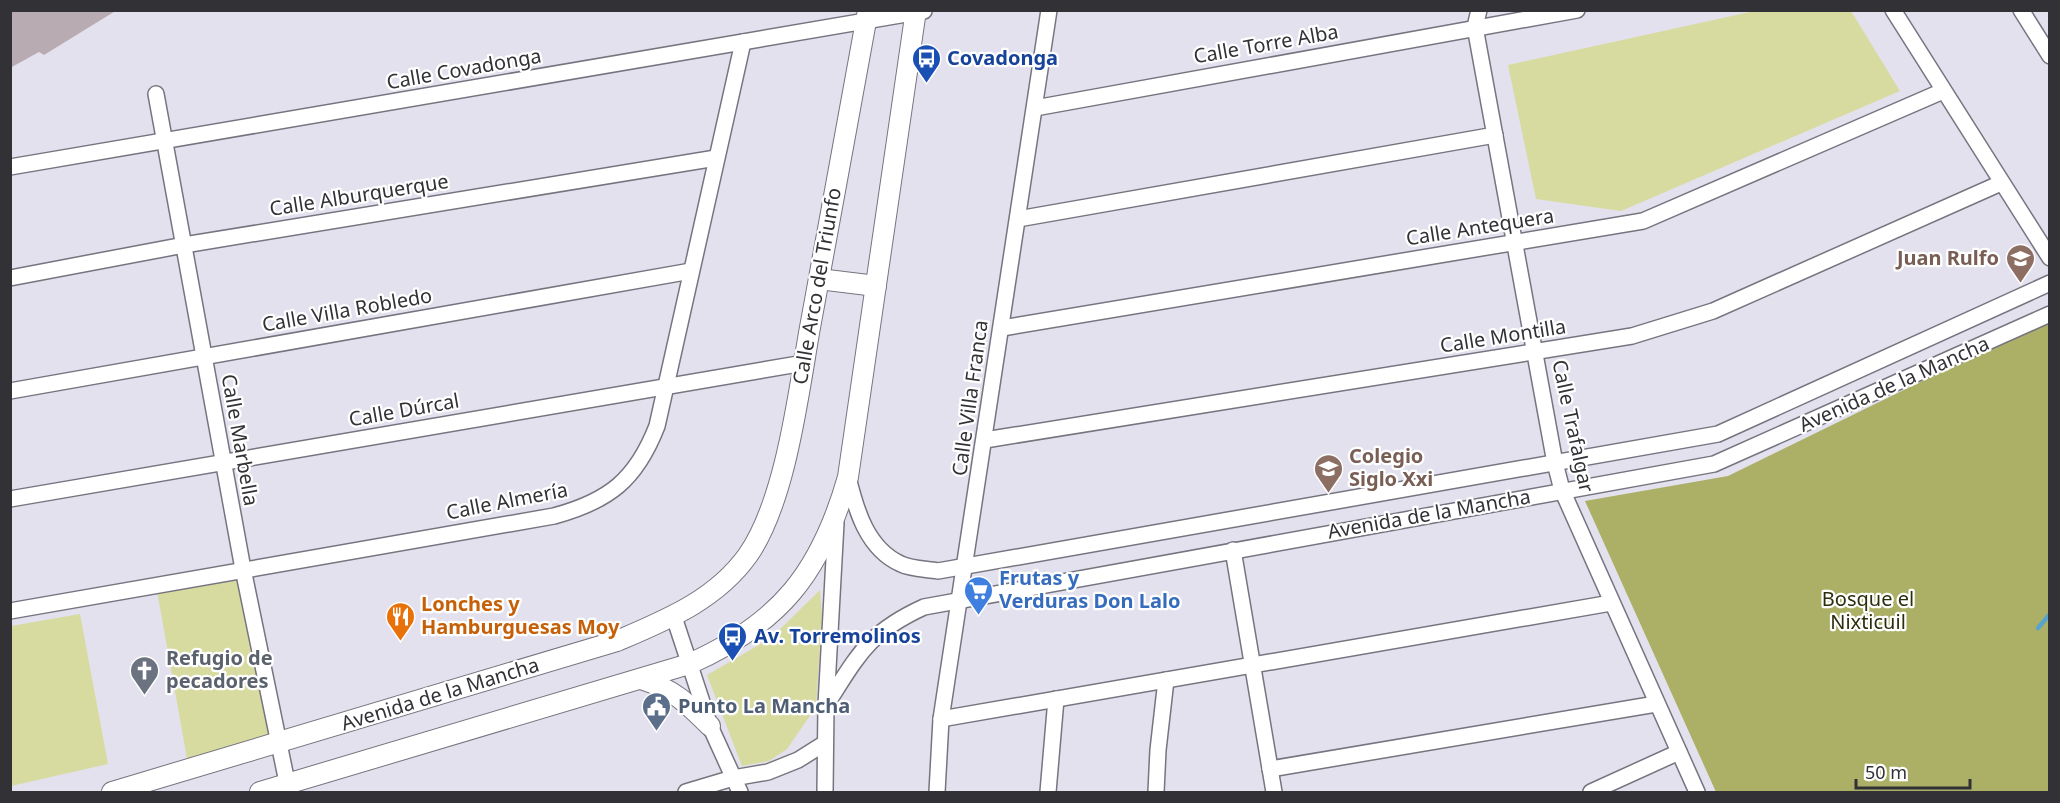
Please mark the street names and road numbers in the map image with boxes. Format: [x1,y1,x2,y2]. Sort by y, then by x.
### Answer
street label: Calle Torre Alba [1191,17,1340,70]
street label: Calle Covadonga [384,42,543,95]
street label: Calle Alburquerque [267,167,450,222]
street label: Calle Arco del Triunfo [786,185,847,386]
street label: Calle Antequera [1404,201,1556,252]
street label: Calle Villa Robledo [260,281,434,338]
street label: Calle Montilla [1438,312,1568,359]
street label: Calle Villa Franca [945,318,994,478]
street label: Avenida de la Mancha [1794,329,1993,438]
street label: Calle Trafalgar [1546,357,1601,495]
street label: Calle Marbella [216,372,265,508]
street label: Calle Dúrcal [347,387,461,432]
street label: Calle Almería [444,476,570,526]
street label: Avenida de la Mancha [1325,482,1533,545]
street label: Avenida de la Mancha [338,651,542,737]

